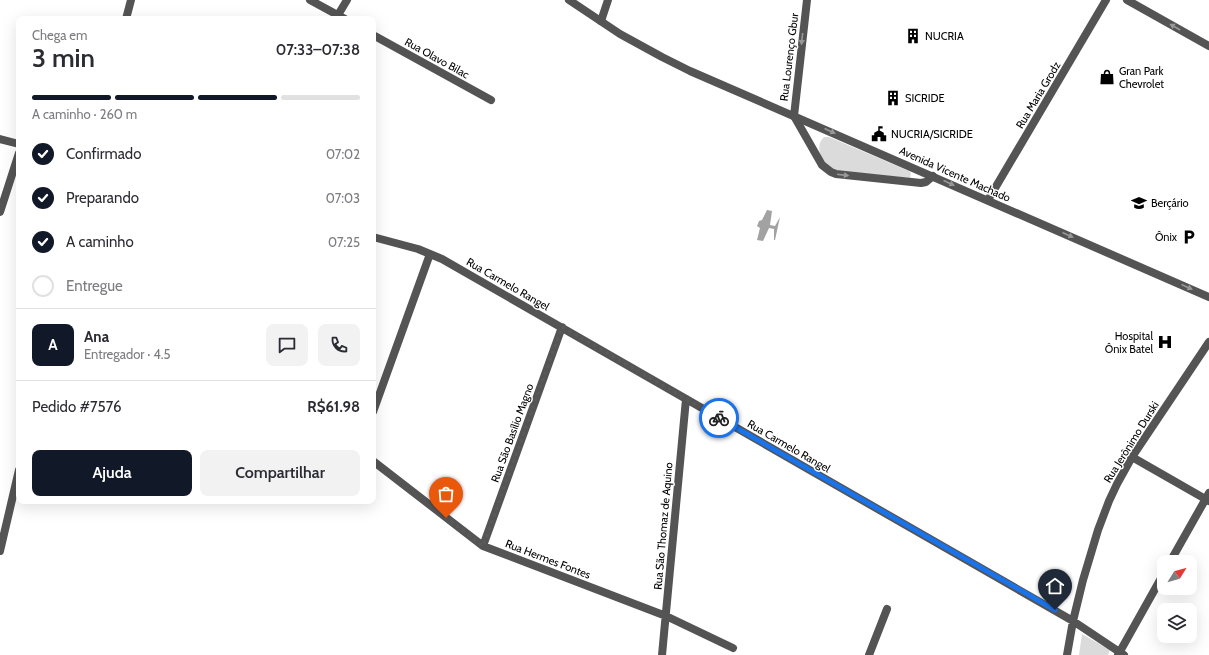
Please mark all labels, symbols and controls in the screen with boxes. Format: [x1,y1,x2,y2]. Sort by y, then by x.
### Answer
street label: Rua Lourenço Gbur [777,12,801,102]
one-way arrow [1169,24,1181,30]
text: Chega em [32,27,87,43]
building icon: NUCRIA [904,27,922,45]
place label: NUCRIA [925,29,964,43]
one-way arrow [799,33,806,45]
street label: Rua Olavo Bilac [402,35,472,81]
text: 07:33–07:38 [276,41,360,59]
text: 3 min [32,42,95,74]
street label: Rua Maria Grodz [1012,59,1064,131]
place label: Gran Park Chevrolet [1119,64,1164,91]
shop icon: Gran Park Chevrolet [1098,68,1116,86]
building icon: SICRIDE [884,89,902,107]
place label: SICRIDE [905,91,945,105]
text: A caminho · 260 m [32,106,137,122]
public building icon: NUCRIA/SICRIDE [870,125,888,143]
place label: NUCRIA/SICRIDE [891,127,973,141]
one-way arrow [824,128,835,134]
icon: check [32,143,54,165]
street label: Avenida Vicente Machado [897,143,1013,205]
text: Confirmado [66,145,141,163]
text: 07:02 [326,146,360,162]
one-way arrow [837,171,849,178]
one-way arrow [943,180,954,186]
icon: check [32,187,54,209]
text: Preparando [66,189,139,207]
text: 07:03 [326,190,360,206]
school or university icon: Berçário [1130,194,1148,212]
place label: Berçário [1151,196,1189,210]
parking icon: Ônix [1180,228,1198,246]
place label: Ônix [1155,230,1178,244]
icon: check [32,231,54,253]
text: A caminho [66,233,134,251]
one-way arrow [1062,233,1074,239]
text: 07:25 [328,234,360,250]
street label: Rua Carmelo Rangel [464,255,552,314]
text: Entregue [66,277,123,295]
one-way arrow [1181,284,1193,290]
button: chat [266,324,308,366]
button: phone [318,324,360,366]
text: Ana [84,328,109,346]
place label: Hospital Ônix Batel [1105,329,1153,356]
hospital icon: Hospital Ônix Batel [1156,333,1174,351]
text: A [48,336,58,354]
text: Entregador · 4.5 [84,346,170,362]
street label: Rua São Basílio Magno [488,382,536,484]
text: Pedido #7576 [32,398,121,416]
text: R$61.98 [307,398,360,416]
courier [699,398,739,438]
street label: Rua Jerônimo Durski [1100,399,1162,485]
icon: bike [708,407,730,429]
street label: Rua Carmelo Rangel [745,417,833,476]
button: Ajuda [32,450,192,496]
button: Compartilhar [200,450,360,496]
street label: Rua São Thomaz de Aquino [650,462,676,590]
pin [429,477,463,518]
icon: bag [435,483,457,505]
street label: Rua Hermes Fontes [503,536,593,582]
north arrow [1157,555,1197,595]
map controls [1157,555,1197,643]
pin [1038,569,1072,610]
icon: home [1044,575,1066,597]
button: layers [1157,603,1197,643]

